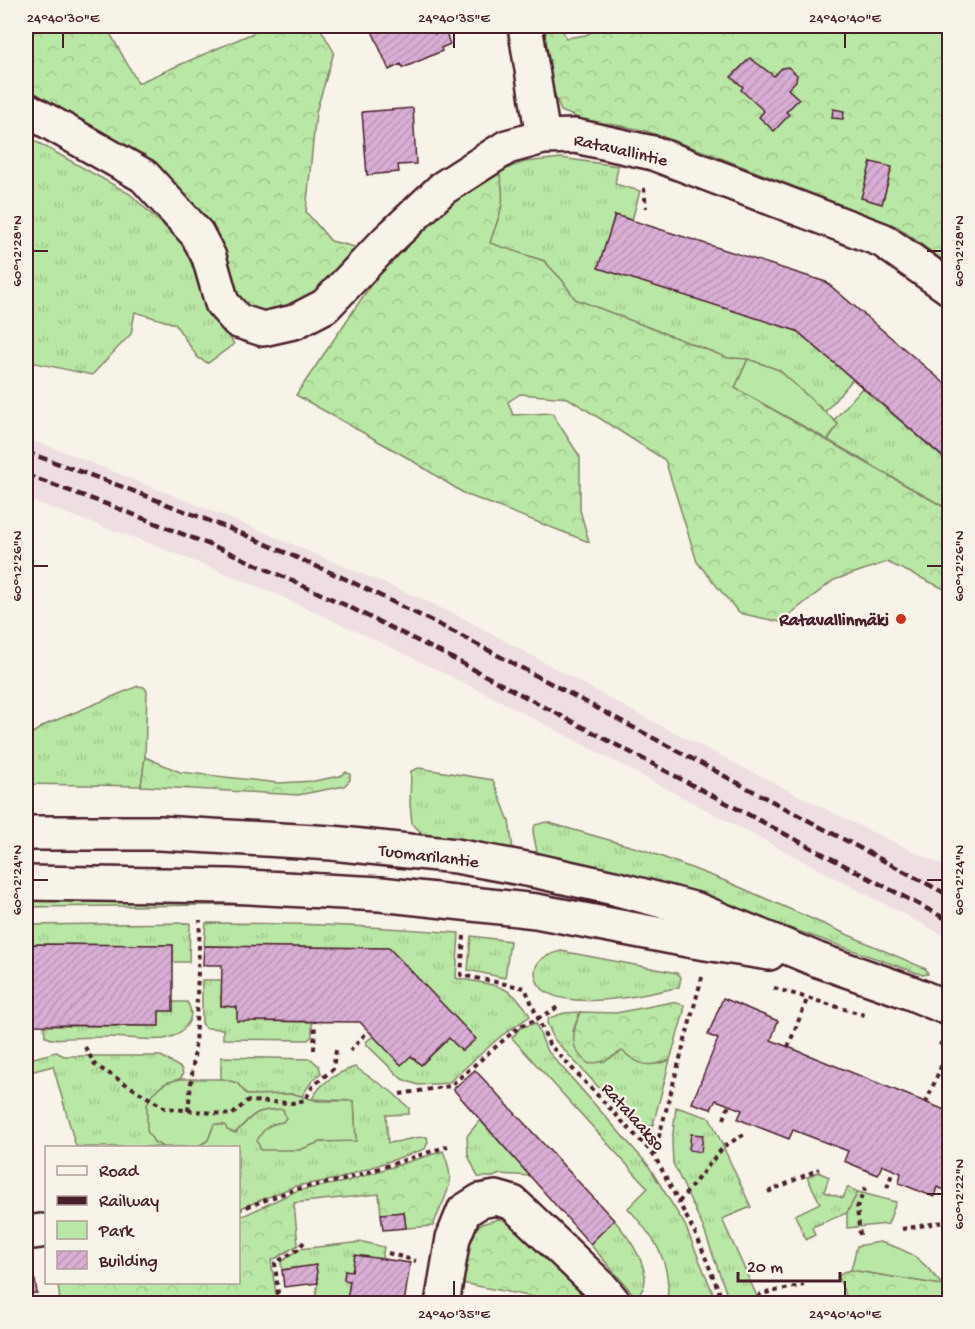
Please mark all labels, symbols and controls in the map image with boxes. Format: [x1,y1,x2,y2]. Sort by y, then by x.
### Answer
text: 24°40'30"E [27,10,100,28]
text: 24°40'35"E [418,10,491,28]
text: 24°40'40"E [809,10,882,28]
street label: Ratavallintie [571,130,670,173]
text: 60°12'28"N [9,215,27,287]
text: 60°12'28"N [951,215,969,287]
text: 60°12'26"N [9,530,27,602]
text: 60°12'26"N [951,530,969,602]
place label: Ratavallinmäki [778,611,889,632]
marker: Ratavallinmäki [894,612,908,626]
street label: Tuomarilantie [376,841,481,874]
text: 60°12'24"N [9,845,27,915]
text: 60°12'24"N [951,845,969,915]
street label: Ratalaakso [596,1079,668,1156]
legend [45,1146,240,1284]
text: 60°12'22"N [951,1158,969,1229]
text: Road [99,1162,140,1183]
text: Railway [99,1192,159,1213]
text: Park [98,1222,135,1243]
scale bar [738,1245,840,1283]
text: Building [98,1252,158,1273]
text: 20 m [747,1258,783,1279]
text: 24°40'35"E [418,1306,491,1324]
text: 24°40'40"E [809,1306,882,1324]

